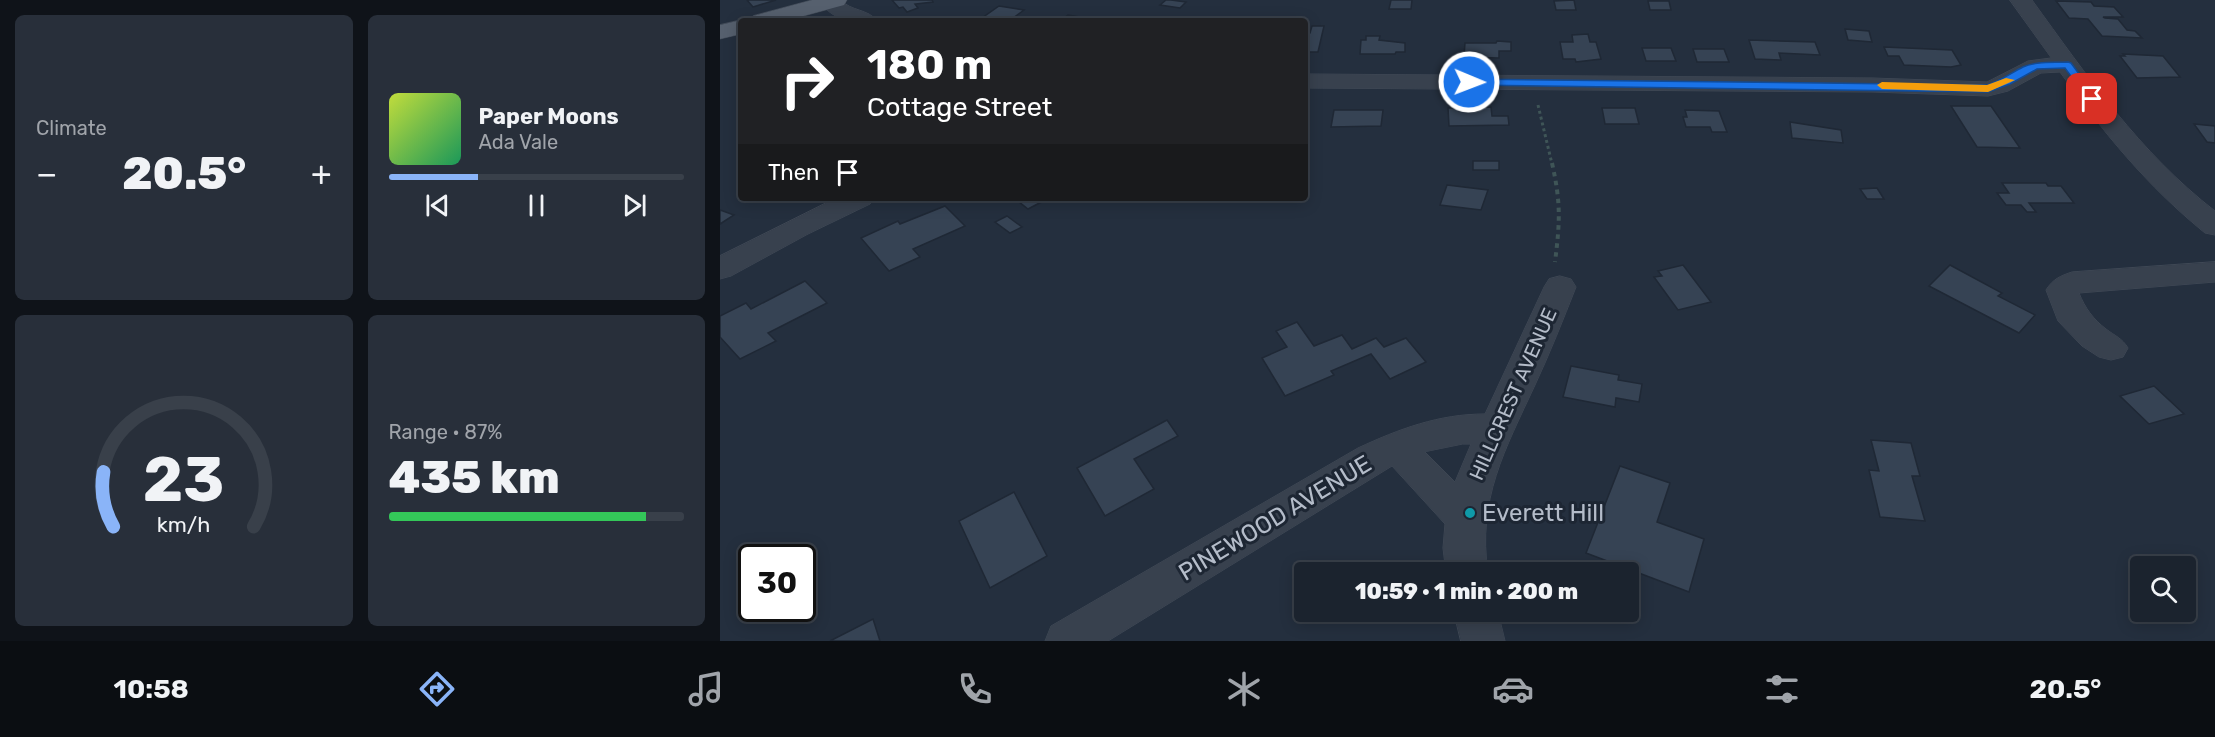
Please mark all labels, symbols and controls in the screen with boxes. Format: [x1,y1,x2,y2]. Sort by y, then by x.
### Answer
text: 180 m [867,40,992,90]
icon: right [768,42,846,120]
position arrow [1437,50,1501,114]
pin [2066,73,2117,124]
icon: arrive [2075,82,2108,115]
text: Cottage Street [867,91,1052,123]
text: Paper Moons [479,103,619,130]
text: Climate [36,116,107,140]
text: Ada Vale [479,130,558,154]
text: 20.5° [122,147,246,200]
text: − [36,154,57,193]
text: + [311,154,332,193]
icon: arrive [831,156,864,189]
text: Then [768,159,819,186]
icon: previous [421,189,454,222]
icon: pause [520,189,553,222]
icon: next [618,189,651,222]
street label: HILLCREST AVENUE [1464,304,1562,484]
text: Range · 87% [389,420,503,444]
text: 23 [143,443,225,517]
street label: PINEWOOD AVENUE [1174,449,1376,587]
text: 435 km [389,451,560,504]
place label: Everett Hill [1482,499,1604,527]
marker: Everett Hill [1463,506,1477,520]
text: km/h [157,513,211,538]
speed limit sign: 30 [738,544,816,622]
map controls [2130,556,2196,622]
button: search [2130,556,2196,622]
text: 10:59 · 1 min · 200 m [1355,578,1578,605]
icon: directions [416,668,458,710]
icon: music [685,668,727,710]
icon: phone [954,668,996,710]
icon: climate [1223,668,1265,710]
icon: car [1492,668,1534,710]
icon: filters [1761,668,1803,710]
text: 10:58 [113,673,189,705]
text: 20.5° [2030,673,2101,705]

